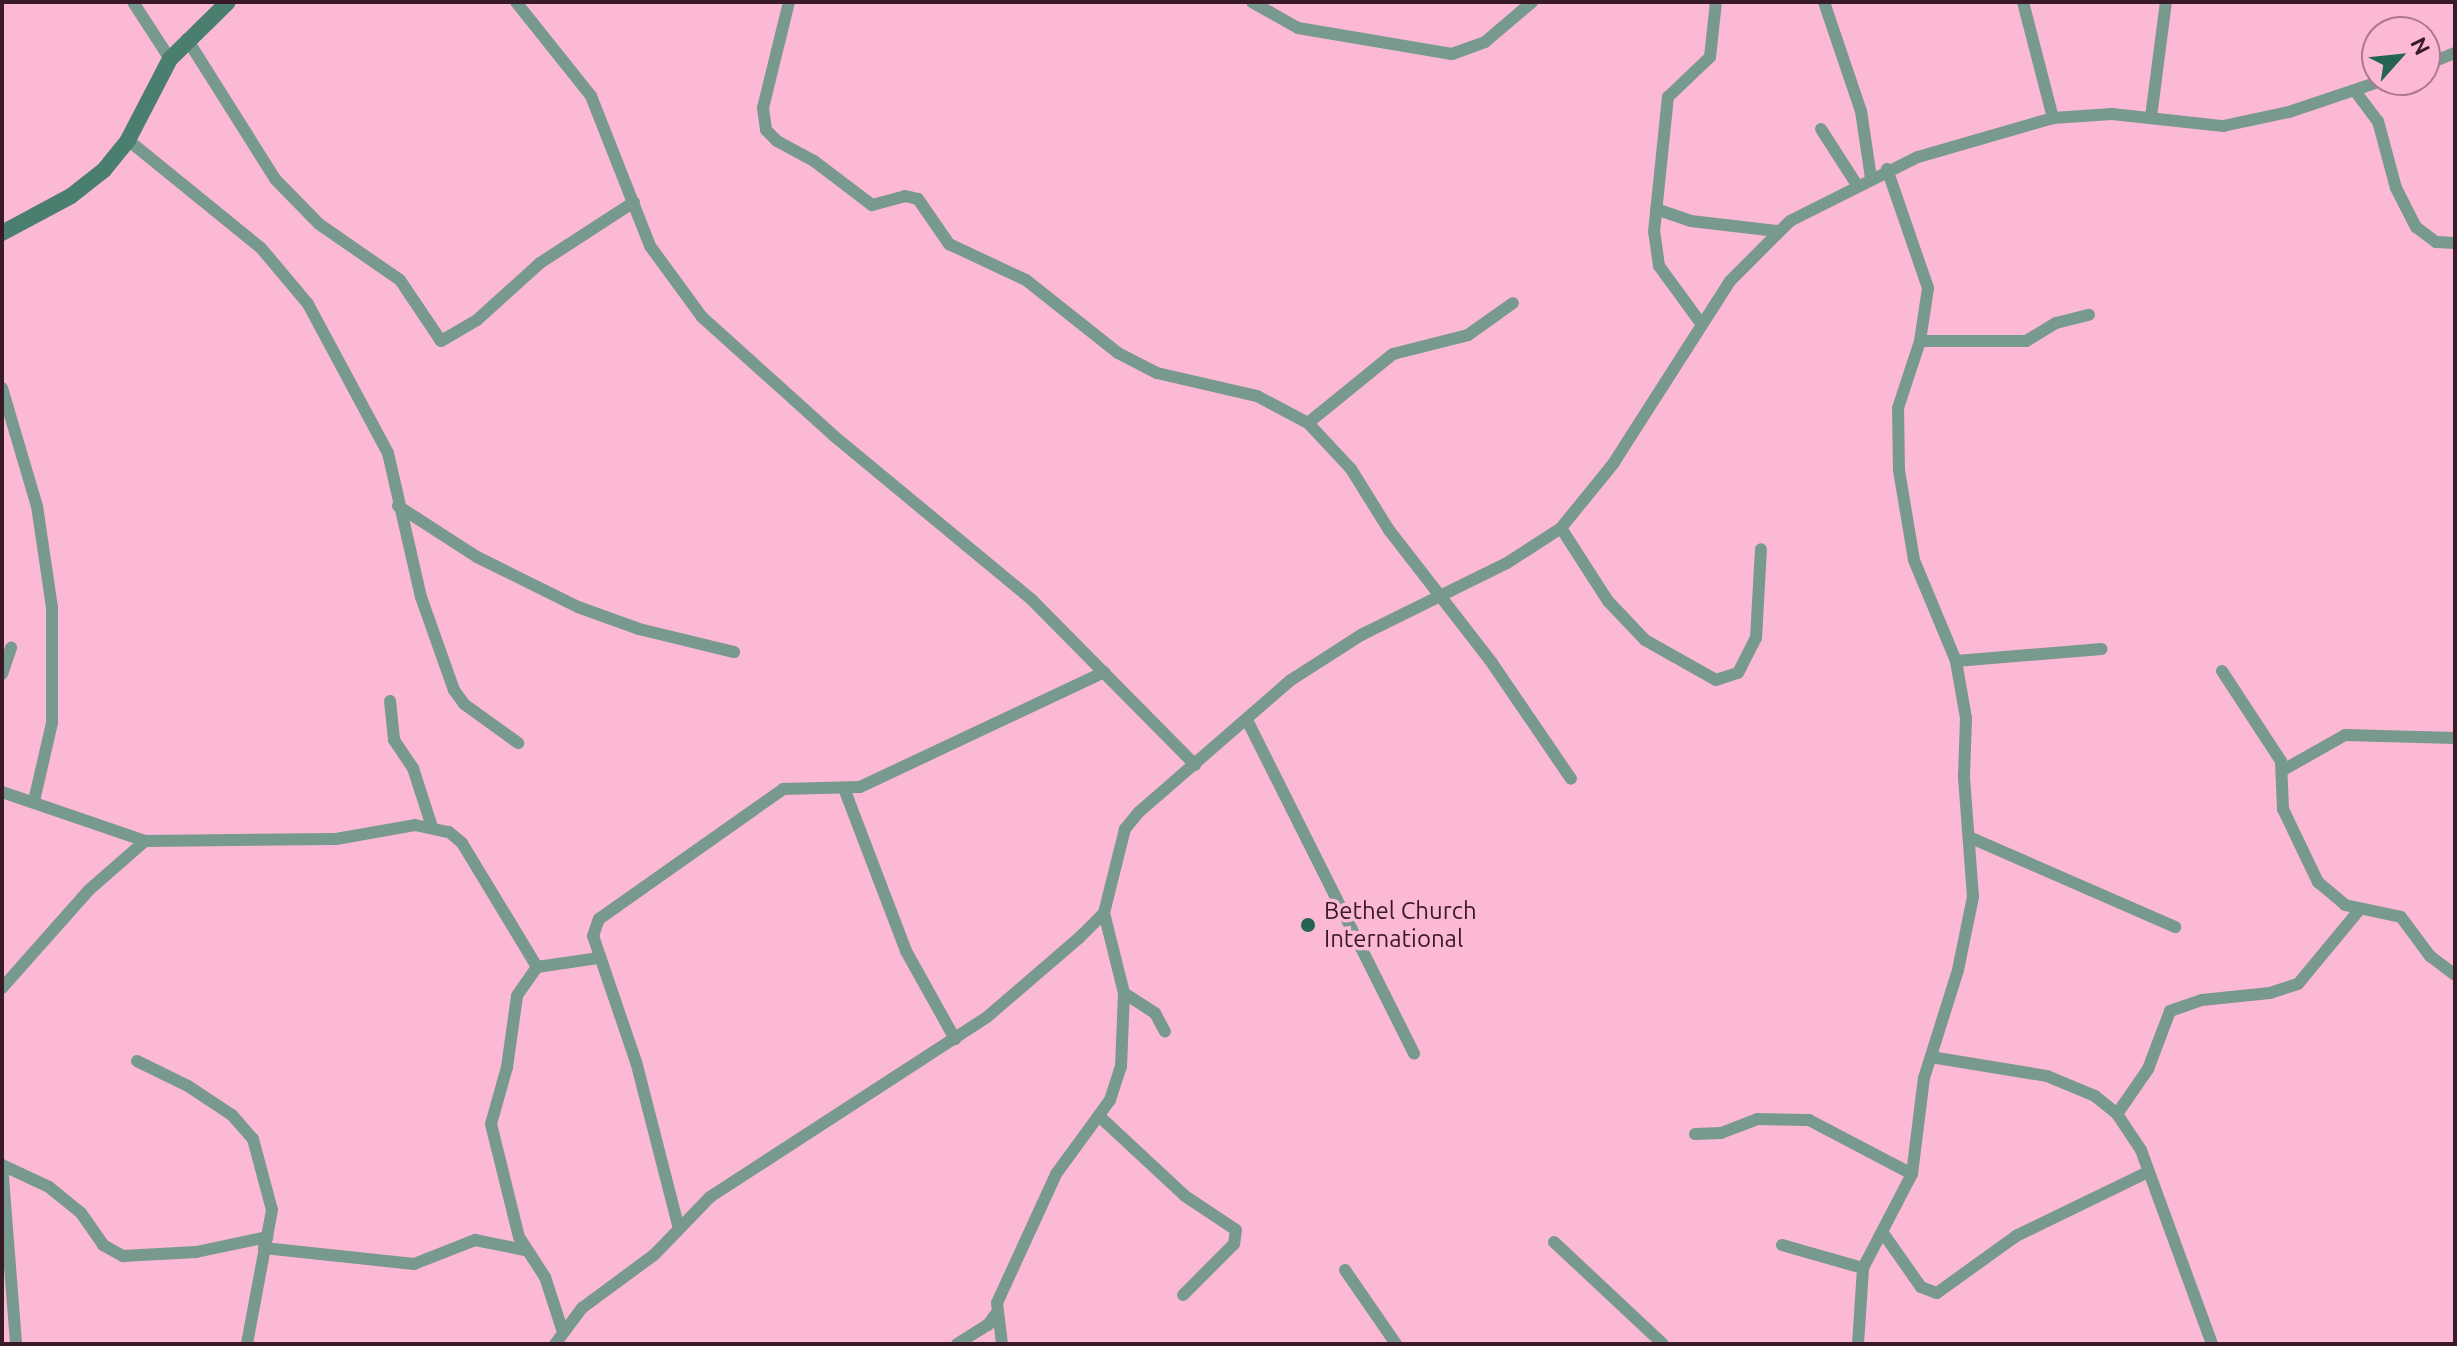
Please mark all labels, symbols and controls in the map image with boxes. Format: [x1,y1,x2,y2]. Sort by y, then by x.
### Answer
north arrow [2361,16,2441,96]
text: N [2406,33,2436,59]
place label: Bethel Church International [1324,897,1477,953]
marker: Bethel Church International [1299,916,1317,934]

